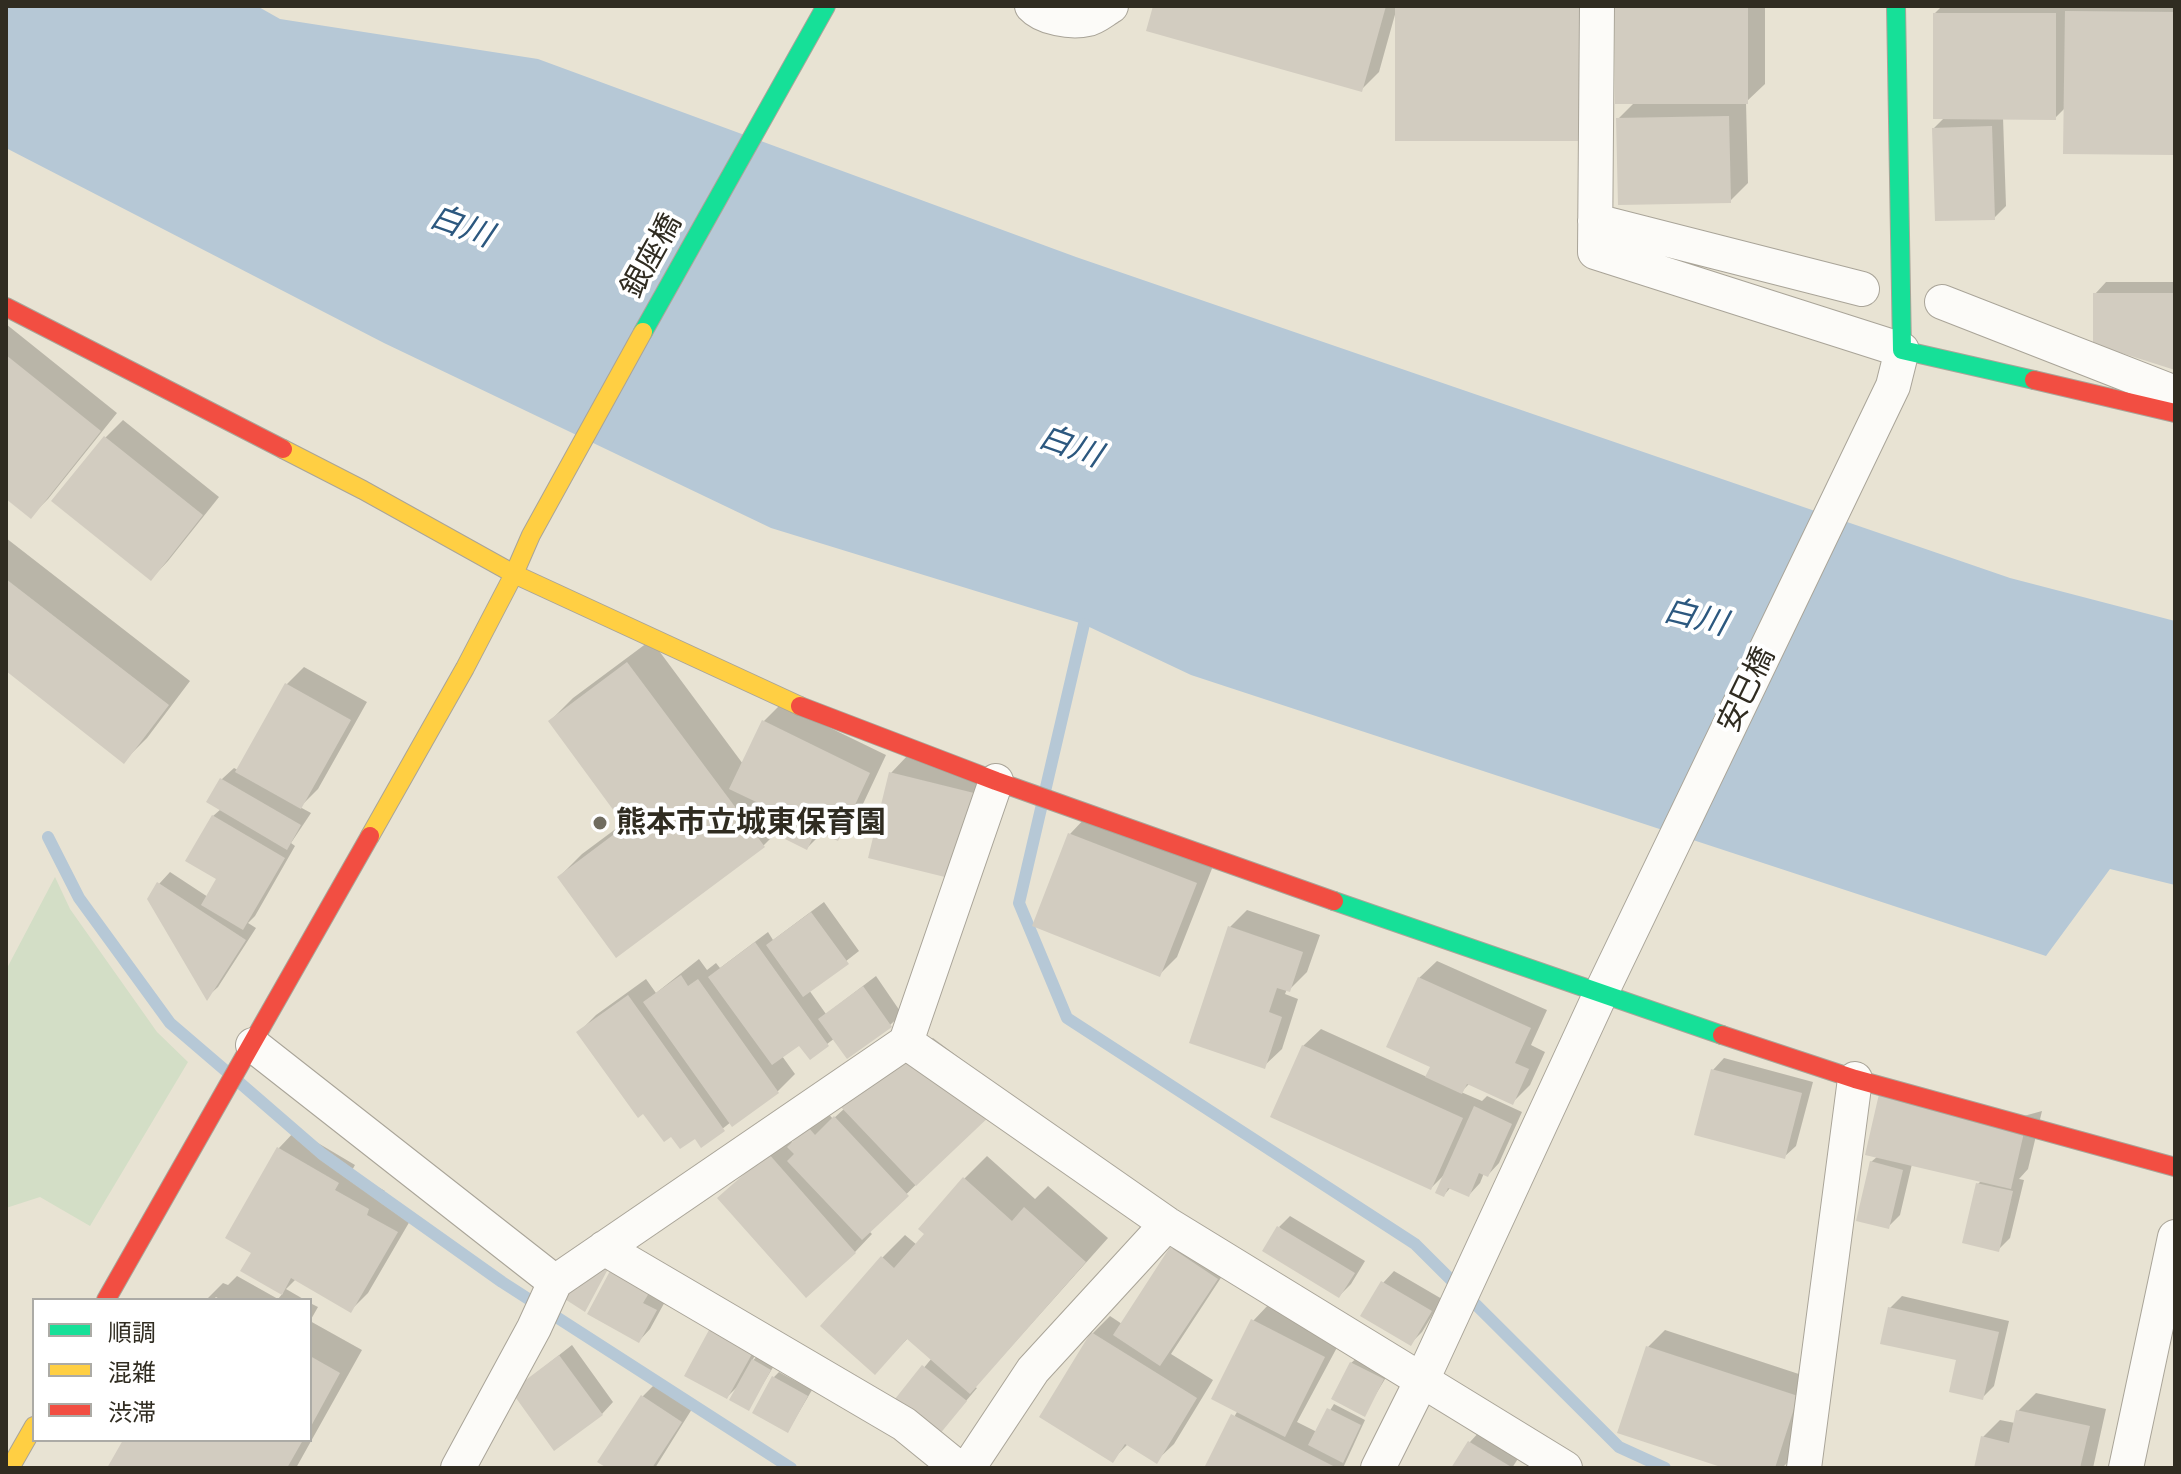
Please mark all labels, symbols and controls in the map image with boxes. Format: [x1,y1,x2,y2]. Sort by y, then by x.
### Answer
water label: 白川 [424,198,498,256]
street label: 銀座橋 [614,208,690,304]
water label: 白川 [1033,418,1107,476]
water label: 白川 [1659,592,1731,644]
street label: 安巳橋 [1711,642,1783,738]
place label: 熊本市立城東保育園 [616,805,886,841]
marker: 熊本市立城東保育園 [591,814,609,832]
legend [32,1298,312,1442]
text: 順調 [108,1318,156,1347]
text: 混雑 [108,1358,156,1387]
text: 渋滞 [108,1398,156,1427]

